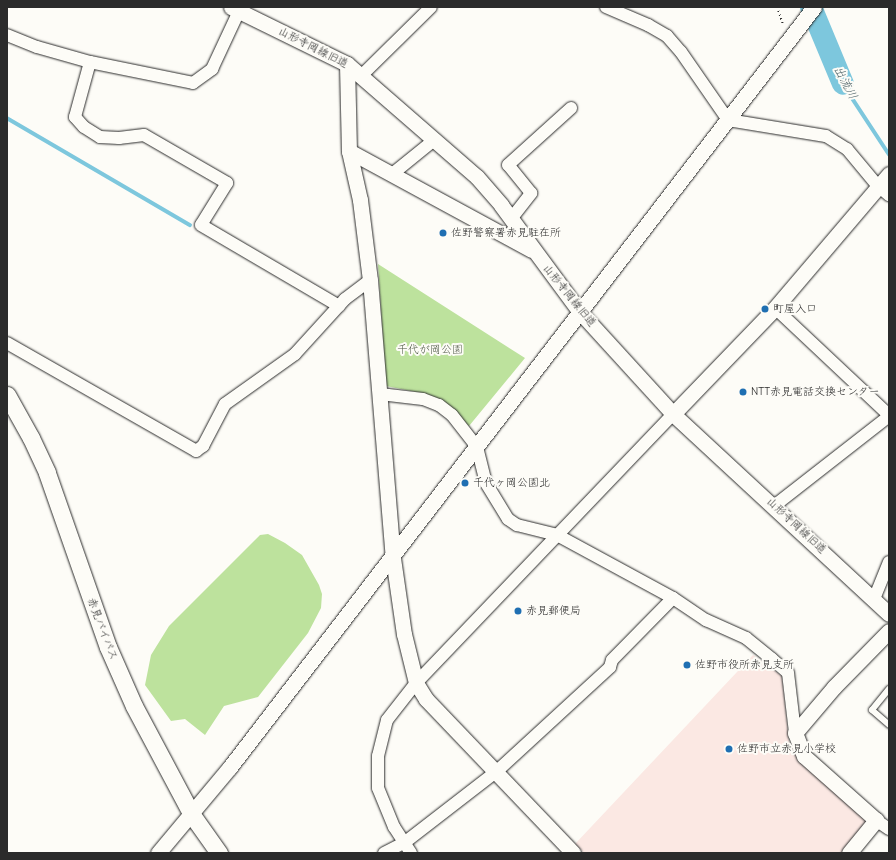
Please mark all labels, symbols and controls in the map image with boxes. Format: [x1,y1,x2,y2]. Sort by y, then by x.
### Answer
street label: 山形寺岡線旧道 [276,25,350,71]
water label: 出流川 [830,64,860,102]
place label: 佐野警察署赤見駐在所 [451,226,561,240]
marker: 佐野警察署赤見駐在所 [438,228,448,238]
street label: 山形寺岡線旧道 [540,262,598,330]
place label: 町屋入口 [773,302,817,316]
marker: 町屋入口 [760,304,770,314]
park label: 千代が岡公園 [397,343,463,357]
place label: NTT赤見電話交換センター [751,385,880,399]
marker: NTT赤見電話交換センター [738,387,748,397]
place label: 千代ヶ岡公園北 [473,476,550,490]
marker: 千代ヶ岡公園北 [460,478,470,488]
street label: 山形寺岡線旧道 [763,495,829,557]
street label: 赤見バイパス [84,596,120,662]
place label: 赤見郵便局 [526,604,581,618]
marker: 赤見郵便局 [513,606,523,616]
place label: 佐野市役所赤見支所 [695,658,794,672]
marker: 佐野市役所赤見支所 [682,660,692,670]
place label: 佐野市立赤見小学校 [737,742,836,756]
marker: 佐野市立赤見小学校 [724,744,734,754]

